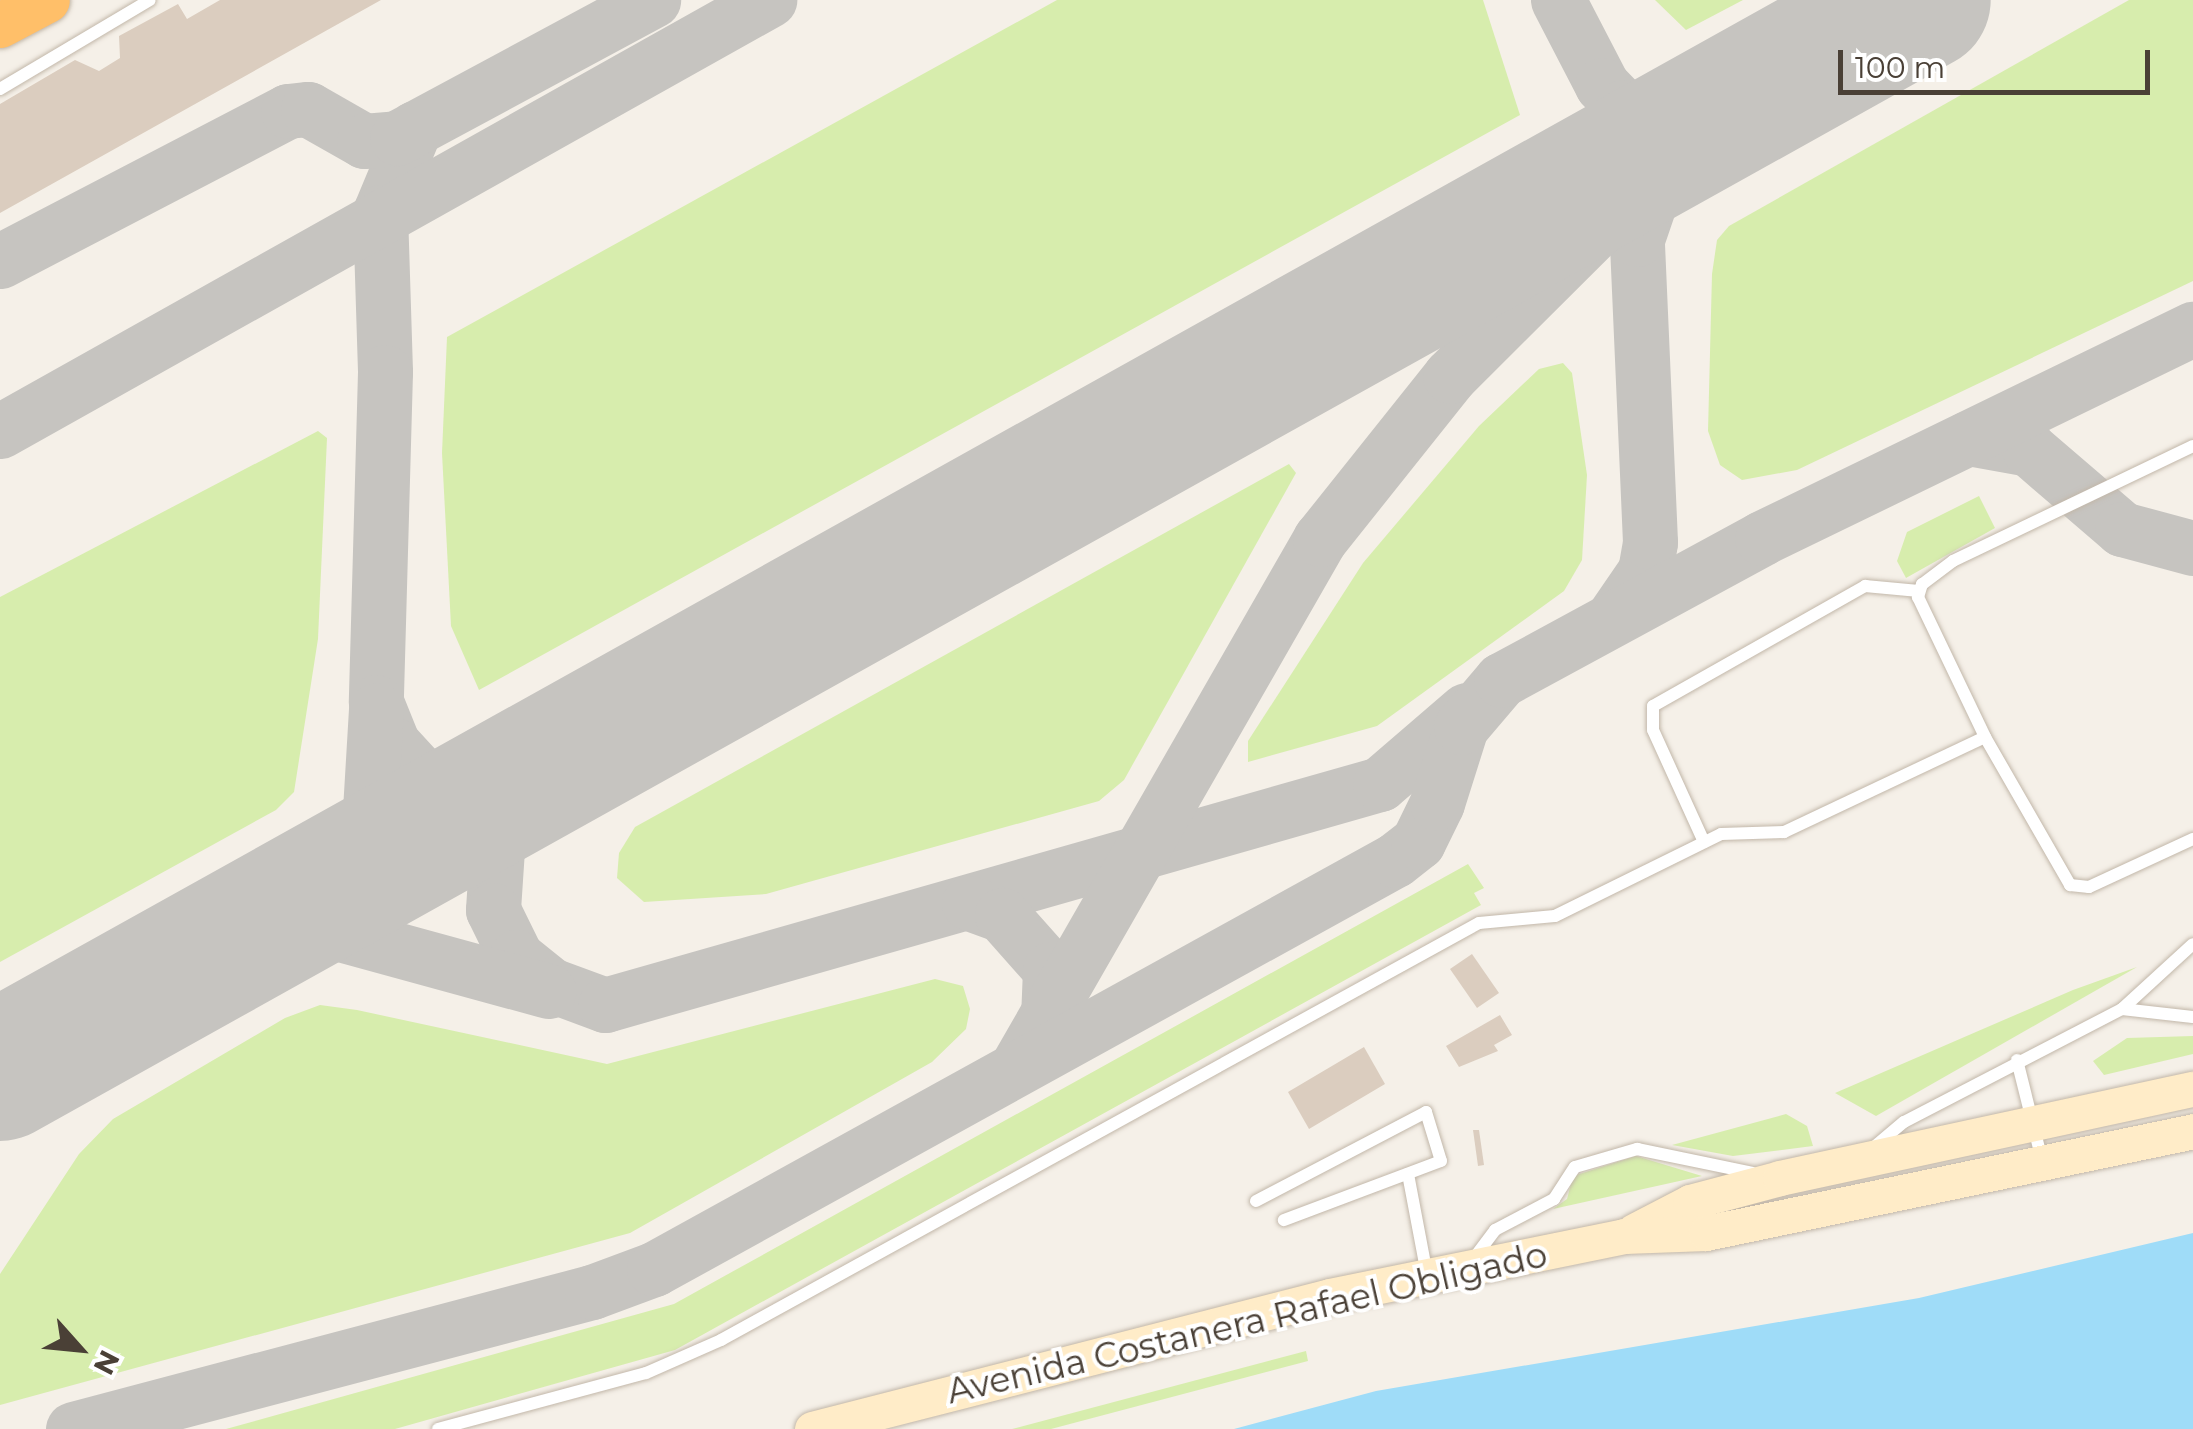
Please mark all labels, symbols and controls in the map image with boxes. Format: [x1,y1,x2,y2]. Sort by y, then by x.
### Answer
scale bar [1843,30,2156,92]
text: 100 m [1855,49,1945,86]
street label: Avenida Costanera Rafael Obligado [943,1233,1551,1413]
north arrow [30,1299,130,1399]
text: N [86,1345,127,1380]

